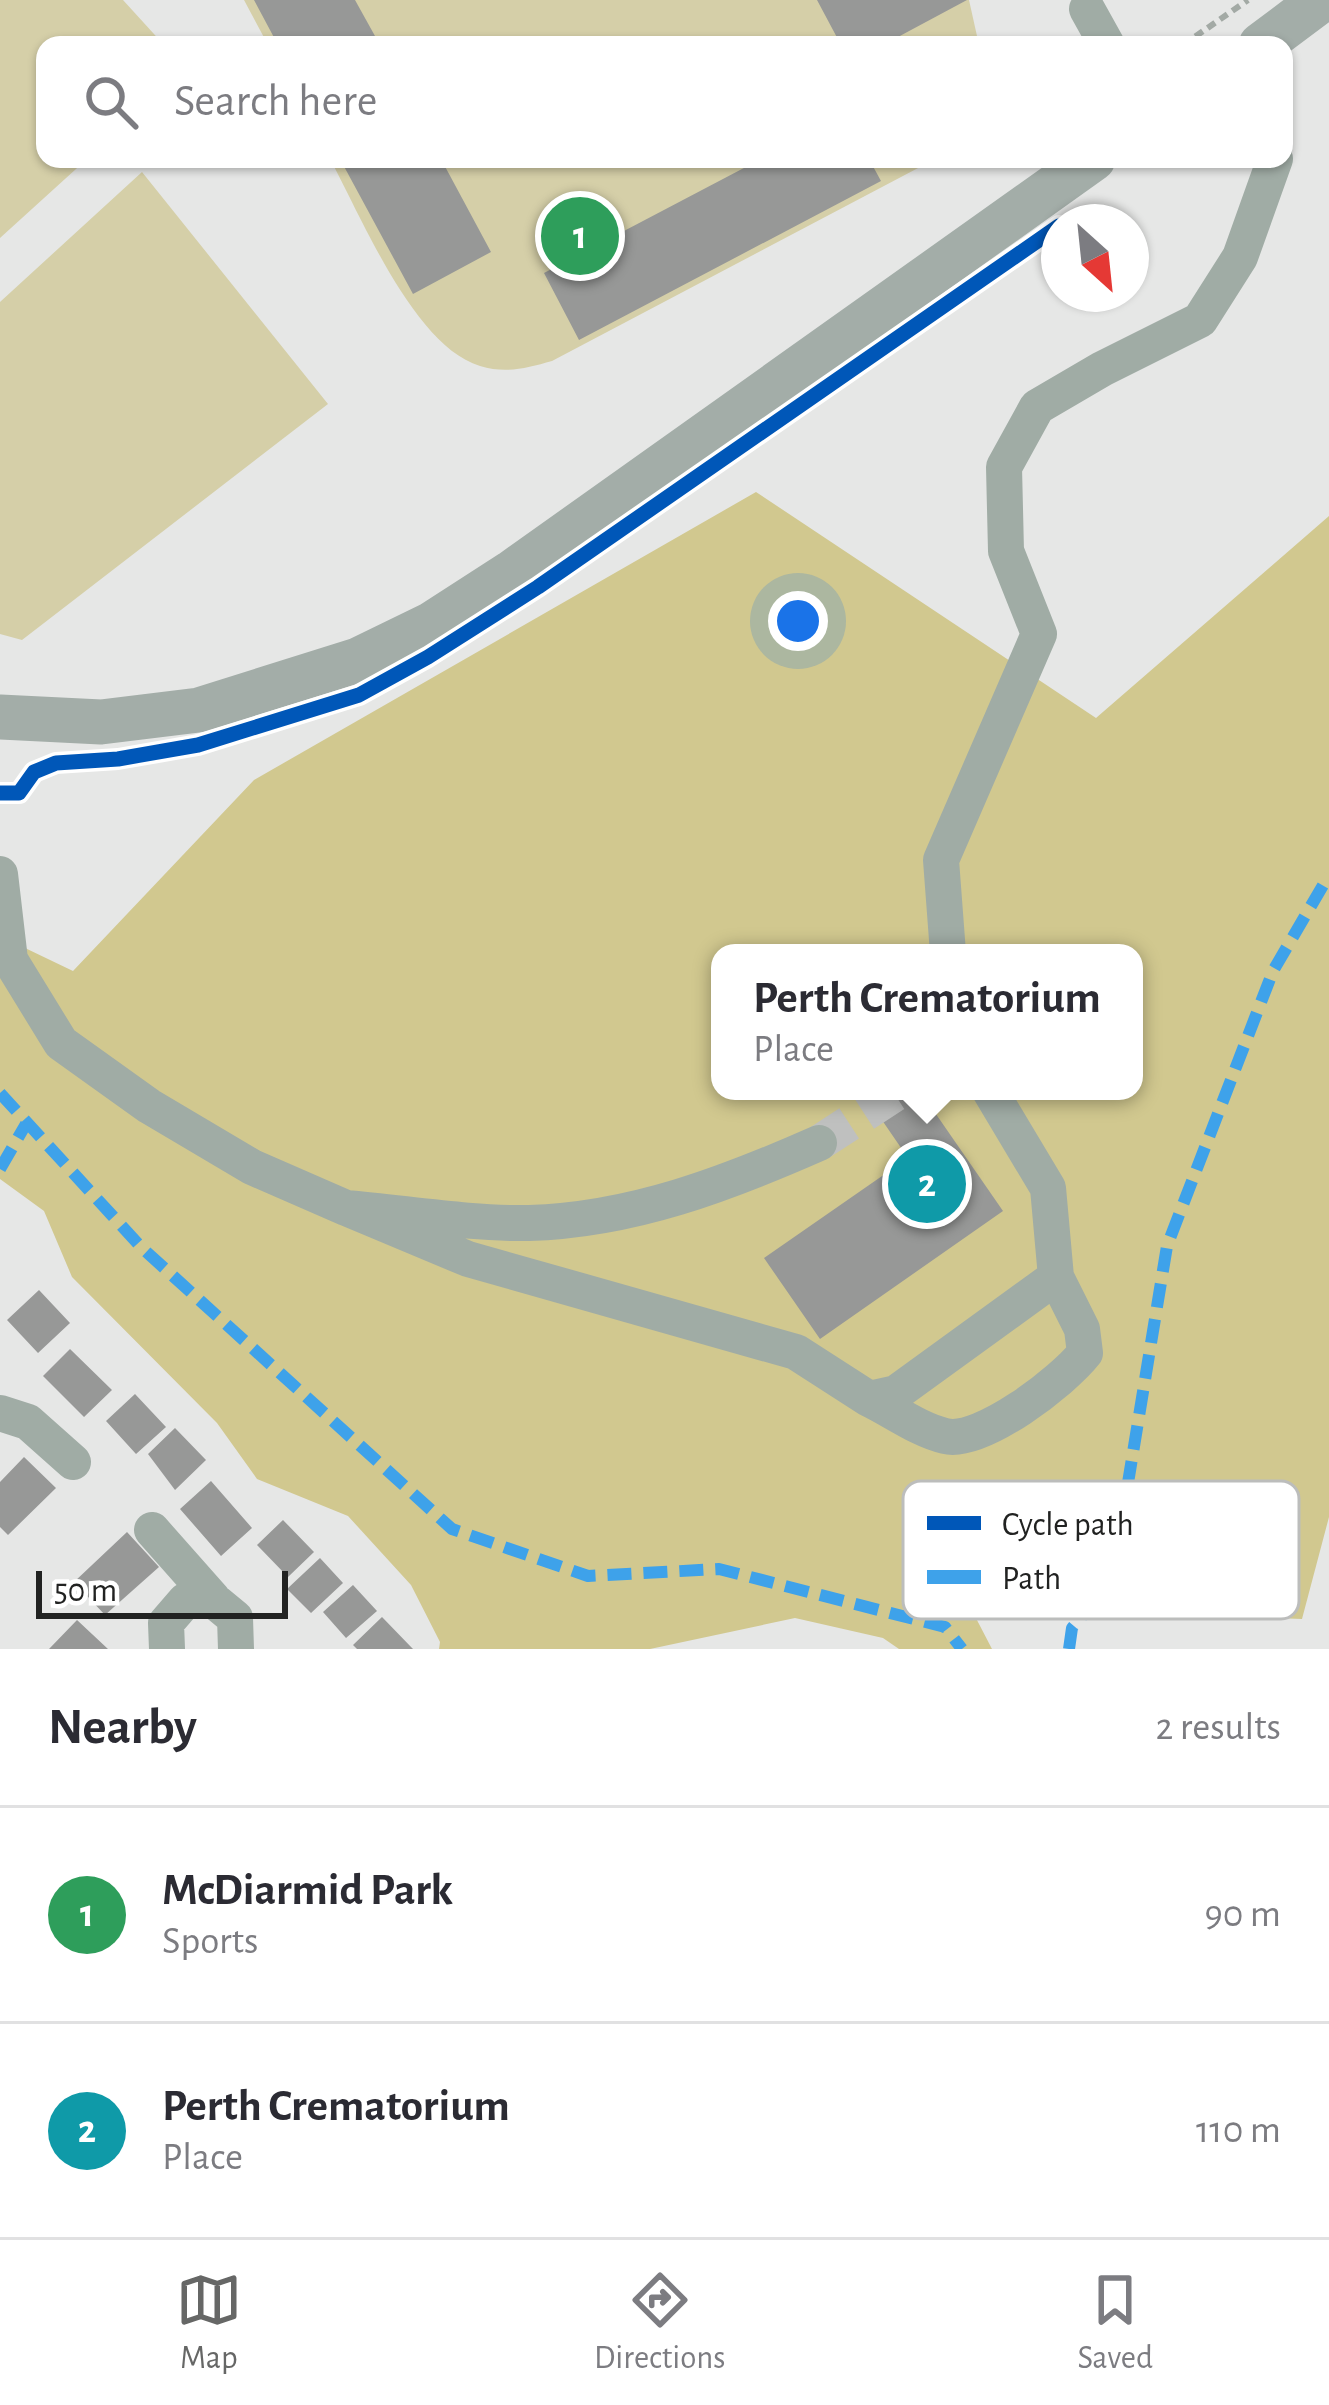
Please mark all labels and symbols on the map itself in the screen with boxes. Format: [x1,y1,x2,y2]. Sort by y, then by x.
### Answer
pin: 1 [541,191,619,281]
north arrow [1041,204,1149,312]
your location [768,591,828,651]
pin: 2 [888,1139,966,1229]
legend [903,1481,1299,1619]
text: Cycle path [1002,1509,1134,1542]
text: Path [1002,1563,1061,1596]
scale bar [36,1565,288,1618]

